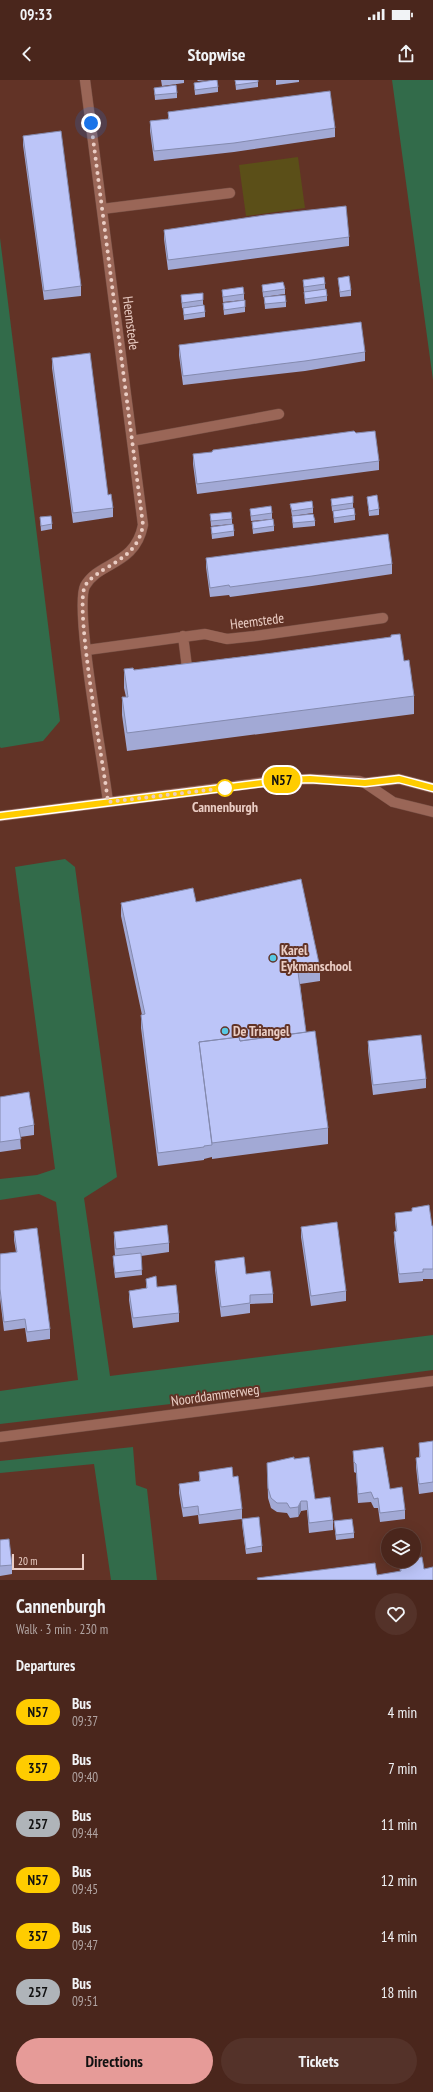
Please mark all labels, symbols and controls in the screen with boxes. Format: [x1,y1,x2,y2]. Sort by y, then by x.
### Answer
text: 09:33 [20,5,52,24]
icon: back [16,43,38,65]
text: Stopwise [188,43,245,66]
icon: share [395,43,417,65]
your location [81,113,101,133]
street label: Heemstede [119,295,143,351]
street label: Heemstede [229,609,285,633]
line badge: N57 [259,767,305,793]
text: N57 [272,771,292,789]
marker: Cannenburgh [216,779,234,797]
place label: Cannenburgh [192,798,258,816]
place label: Karel Eykmanschool [281,941,352,975]
marker: Karel Eykmanschool [268,953,278,963]
place label: De Triangel [233,1022,290,1040]
marker: De Triangel [220,1026,230,1036]
street label: Noorddammerweg [170,1380,260,1410]
map controls [381,1528,421,1568]
button: layers [381,1528,421,1568]
scale bar [12,1552,84,1571]
text: 20 m [18,1554,37,1568]
button: heart [375,1593,417,1635]
text: Cannenburgh [16,1594,106,1618]
text: Walk · 3 min · 230 m [16,1621,108,1638]
text: Departures [16,1656,75,1675]
text: Bus [72,1694,91,1713]
text: N57 [28,1703,48,1721]
text: 4 min [387,1703,417,1722]
text: 09:37 [72,1713,98,1730]
text: Bus [72,1750,91,1769]
text: 357 [28,1759,48,1777]
text: 7 min [388,1759,417,1778]
text: 09:40 [72,1769,98,1786]
text: Bus [72,1806,91,1825]
text: 257 [28,1815,48,1833]
text: 11 min [381,1815,417,1834]
text: 09:44 [72,1825,98,1842]
text: Bus [72,1862,91,1881]
text: N57 [28,1871,48,1889]
text: 12 min [381,1871,417,1890]
text: 09:45 [72,1881,98,1898]
text: Bus [72,1918,91,1937]
text: 357 [28,1927,48,1945]
text: 14 min [381,1927,417,1946]
text: 09:47 [72,1937,98,1954]
text: Bus [72,1974,91,1993]
text: 257 [28,1983,48,2001]
text: 18 min [381,1983,417,2002]
text: 09:51 [72,1993,98,2010]
button: Directions [16,2038,213,2084]
button: Tickets [221,2038,417,2084]

